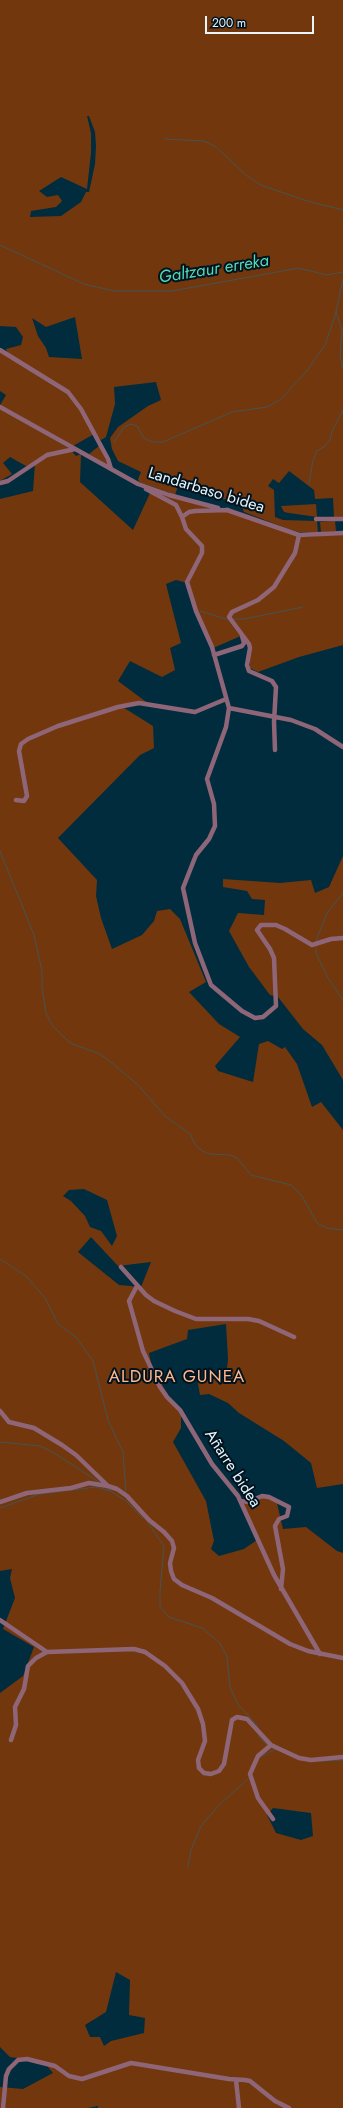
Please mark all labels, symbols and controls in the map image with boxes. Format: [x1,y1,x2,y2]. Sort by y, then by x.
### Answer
scale bar [207,8,316,34]
text: 200 m [212,14,246,32]
water label: Galtzaur erreka [158,251,270,289]
street label: Landarbaso bidea [145,464,267,518]
district label: ALDURA GUNEA [109,1368,245,1388]
street label: Añarre bidea [200,1427,264,1511]

